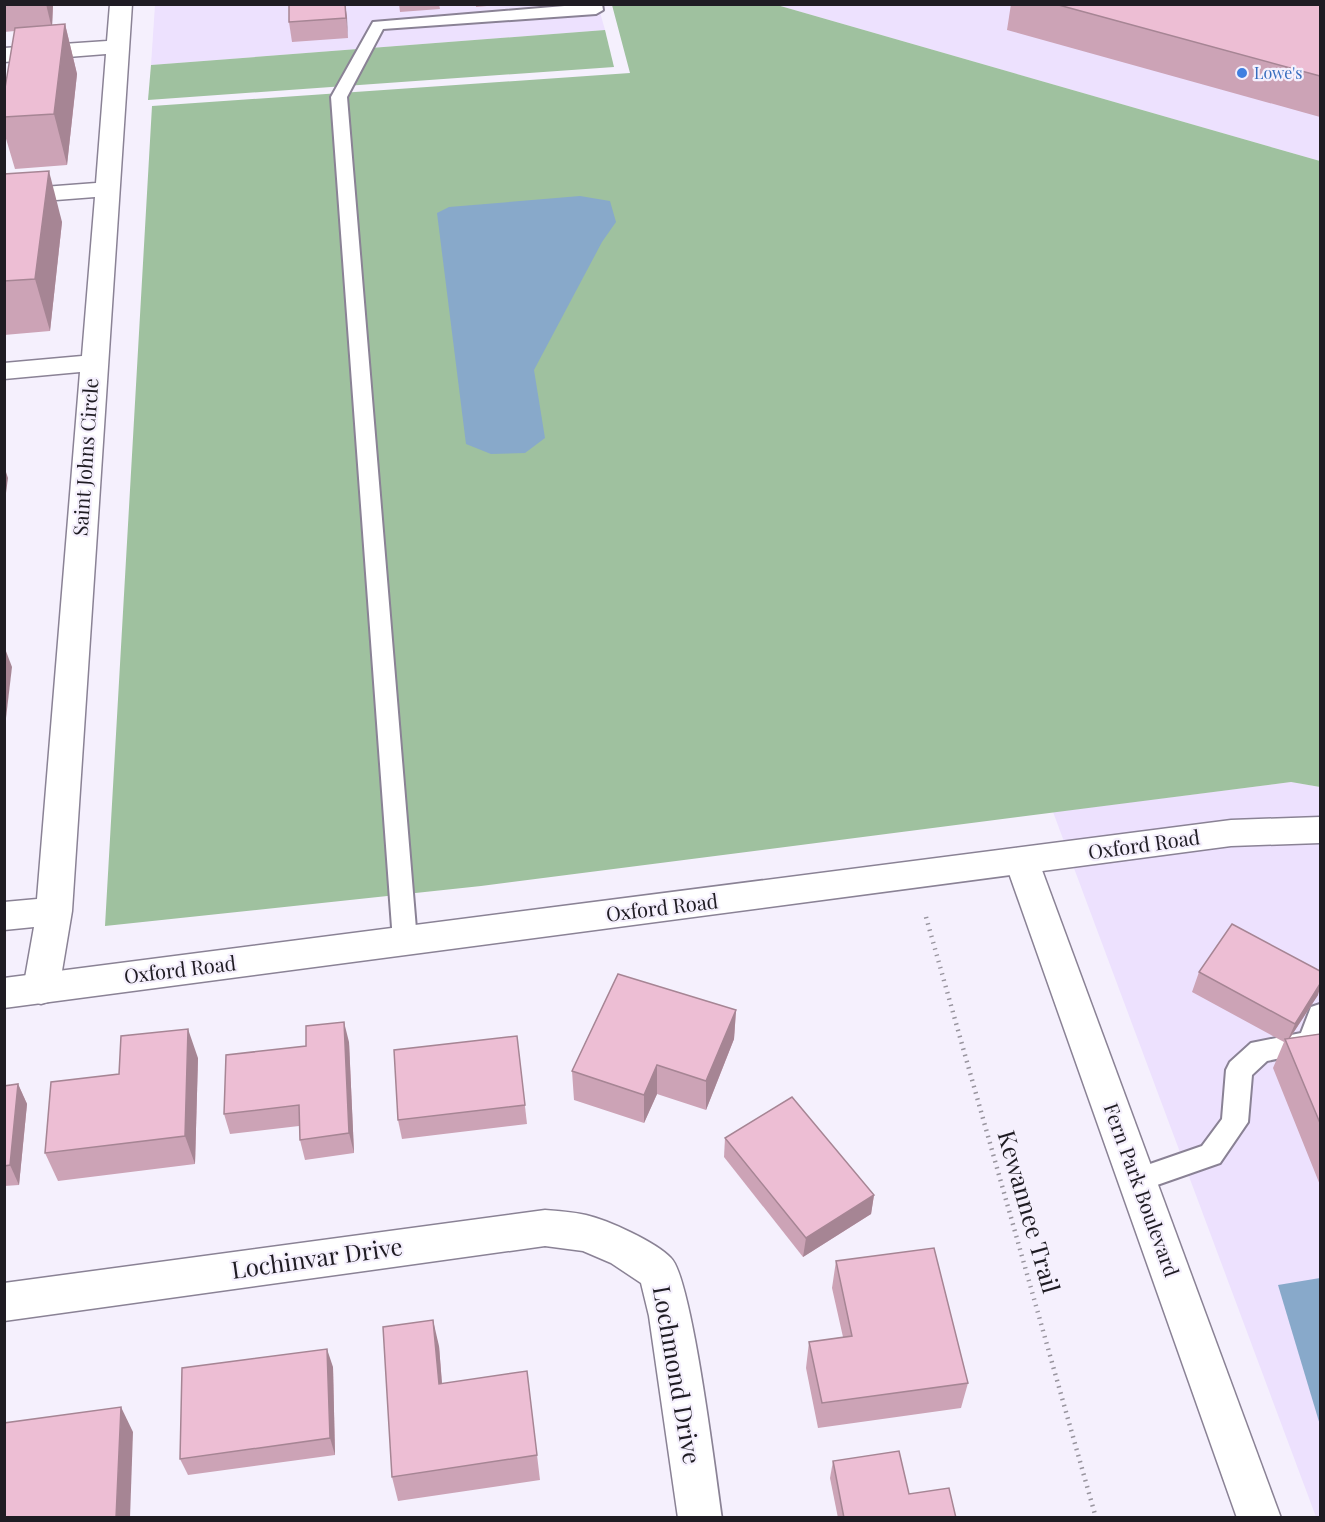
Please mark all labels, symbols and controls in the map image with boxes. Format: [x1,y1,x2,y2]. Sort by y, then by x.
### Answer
place label: Lowe's [1254,62,1302,83]
marker: Lowe's [1235,66,1249,80]
street label: Saint Johns Circle [66,377,103,537]
street label: Oxford Road [1086,822,1202,865]
street label: Oxford Road [604,886,720,927]
street label: Oxford Road [122,948,238,989]
street label: Fern Park Boulevard [1098,1099,1187,1280]
street label: Kewannee Trail [991,1126,1068,1297]
street label: Lochinvar Drive [229,1229,404,1285]
street label: Lochmond Drive [647,1283,709,1466]

